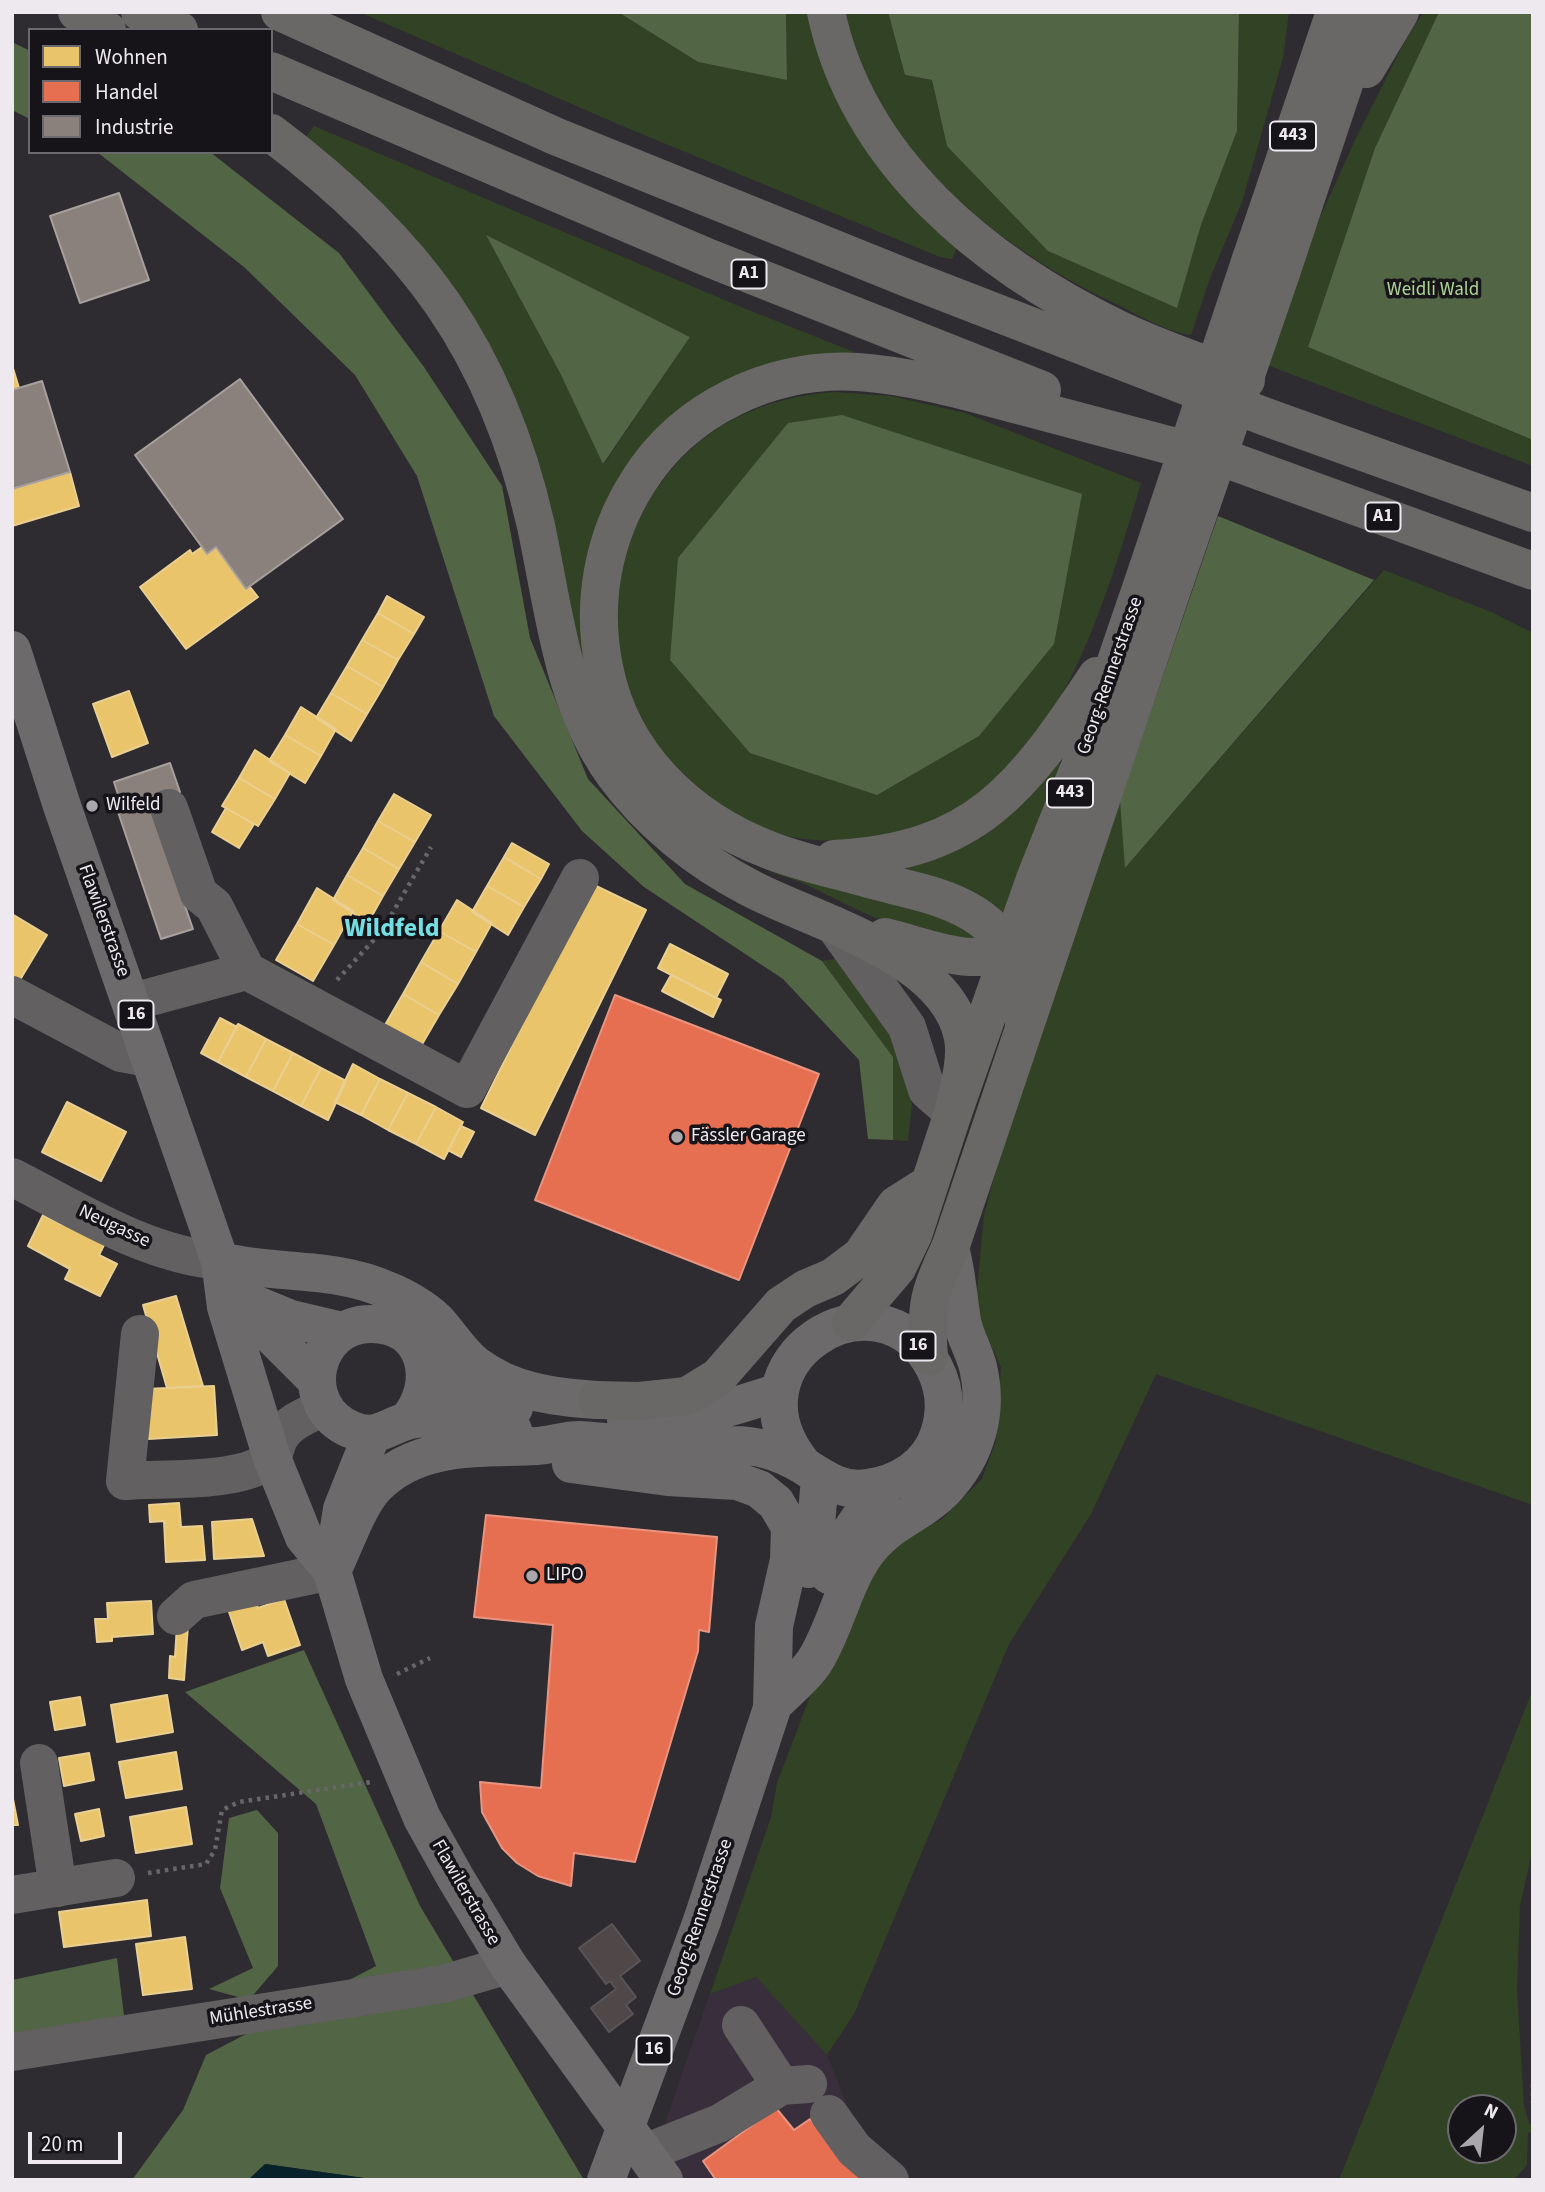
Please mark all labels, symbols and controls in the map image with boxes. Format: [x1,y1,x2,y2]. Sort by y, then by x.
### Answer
legend [28,28,273,154]
text: Wohnen [95,42,168,72]
text: Handel [95,77,158,107]
text: Industrie [95,112,173,142]
road number: 443 [1270,121,1316,150]
road number: A1 [732,260,766,288]
park label: Weidli Wald [1387,280,1479,302]
road number: A1 [1366,503,1400,532]
street label: Georg-Rennerstrasse [1073,594,1149,758]
road number: 443 [1047,778,1093,808]
place label: Wilfeld [106,795,161,817]
marker: Wilfeld [84,798,100,814]
street label: Flawilerstrasse [72,862,134,980]
district label: Wildfeld [344,914,440,946]
road number: 16 [118,1000,154,1030]
place label: Fässler Garage [691,1126,806,1148]
marker: Fässler Garage [669,1129,685,1145]
street label: Neugasse [75,1201,153,1253]
road number: 16 [900,1331,936,1360]
place label: LIPO [546,1565,584,1587]
marker: LIPO [524,1568,540,1584]
street label: Flawilerstrasse [426,1836,504,1950]
street label: Georg-Rennerstrasse [663,1836,739,2000]
street label: Mühlestrasse [208,1993,314,2031]
road number: 16 [636,2036,672,2064]
north arrow [1447,2094,1517,2164]
text: N [1479,2097,1503,2127]
scale bar [32,2118,126,2162]
text: 20 m [41,2129,83,2159]

